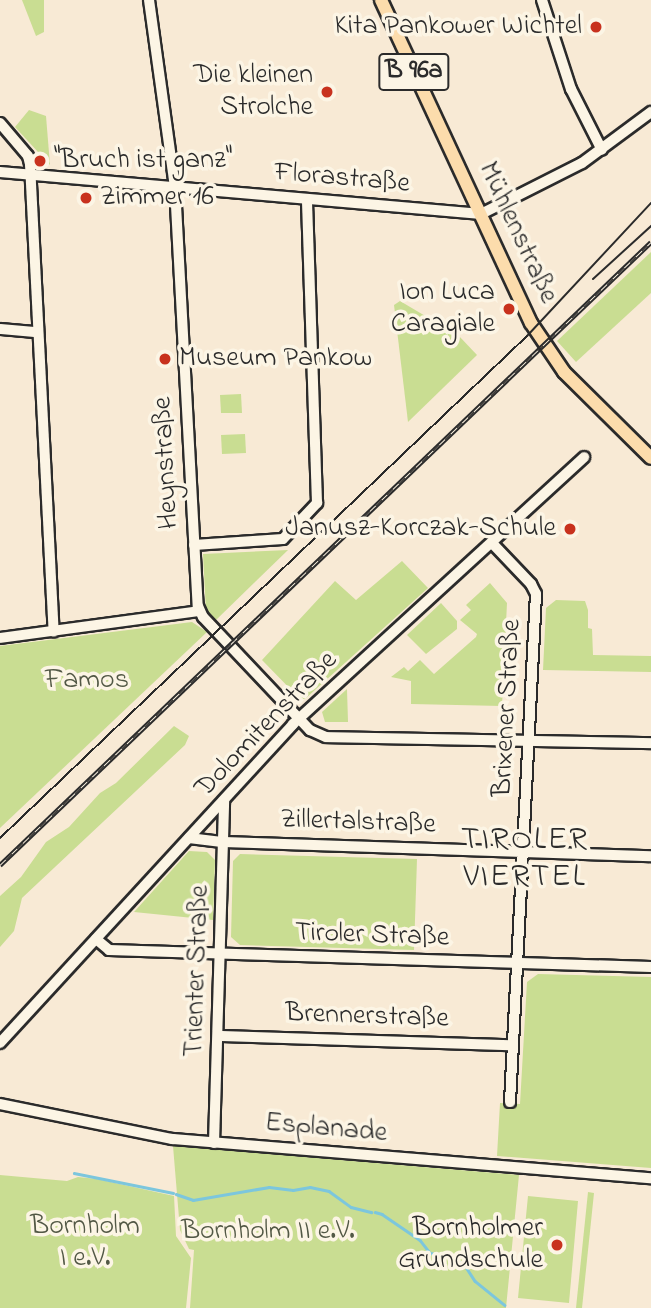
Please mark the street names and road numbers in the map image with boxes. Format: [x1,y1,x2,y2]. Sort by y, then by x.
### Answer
road number: B 96a [377,50,451,94]
street label: Florastraße [273,156,411,202]
street label: Mühlenstraße [470,157,564,309]
street label: Heynstraße [147,396,187,530]
street label: Brixener Straße [487,618,529,798]
street label: Dolomitenstraße [189,645,345,805]
street label: Zillertalstraße [280,803,436,843]
street label: Trienter Straße [178,884,218,1058]
street label: Tiroler Straße [294,917,450,955]
street label: Brennerstraße [285,997,449,1037]
street label: Esplanade [263,1107,389,1151]

